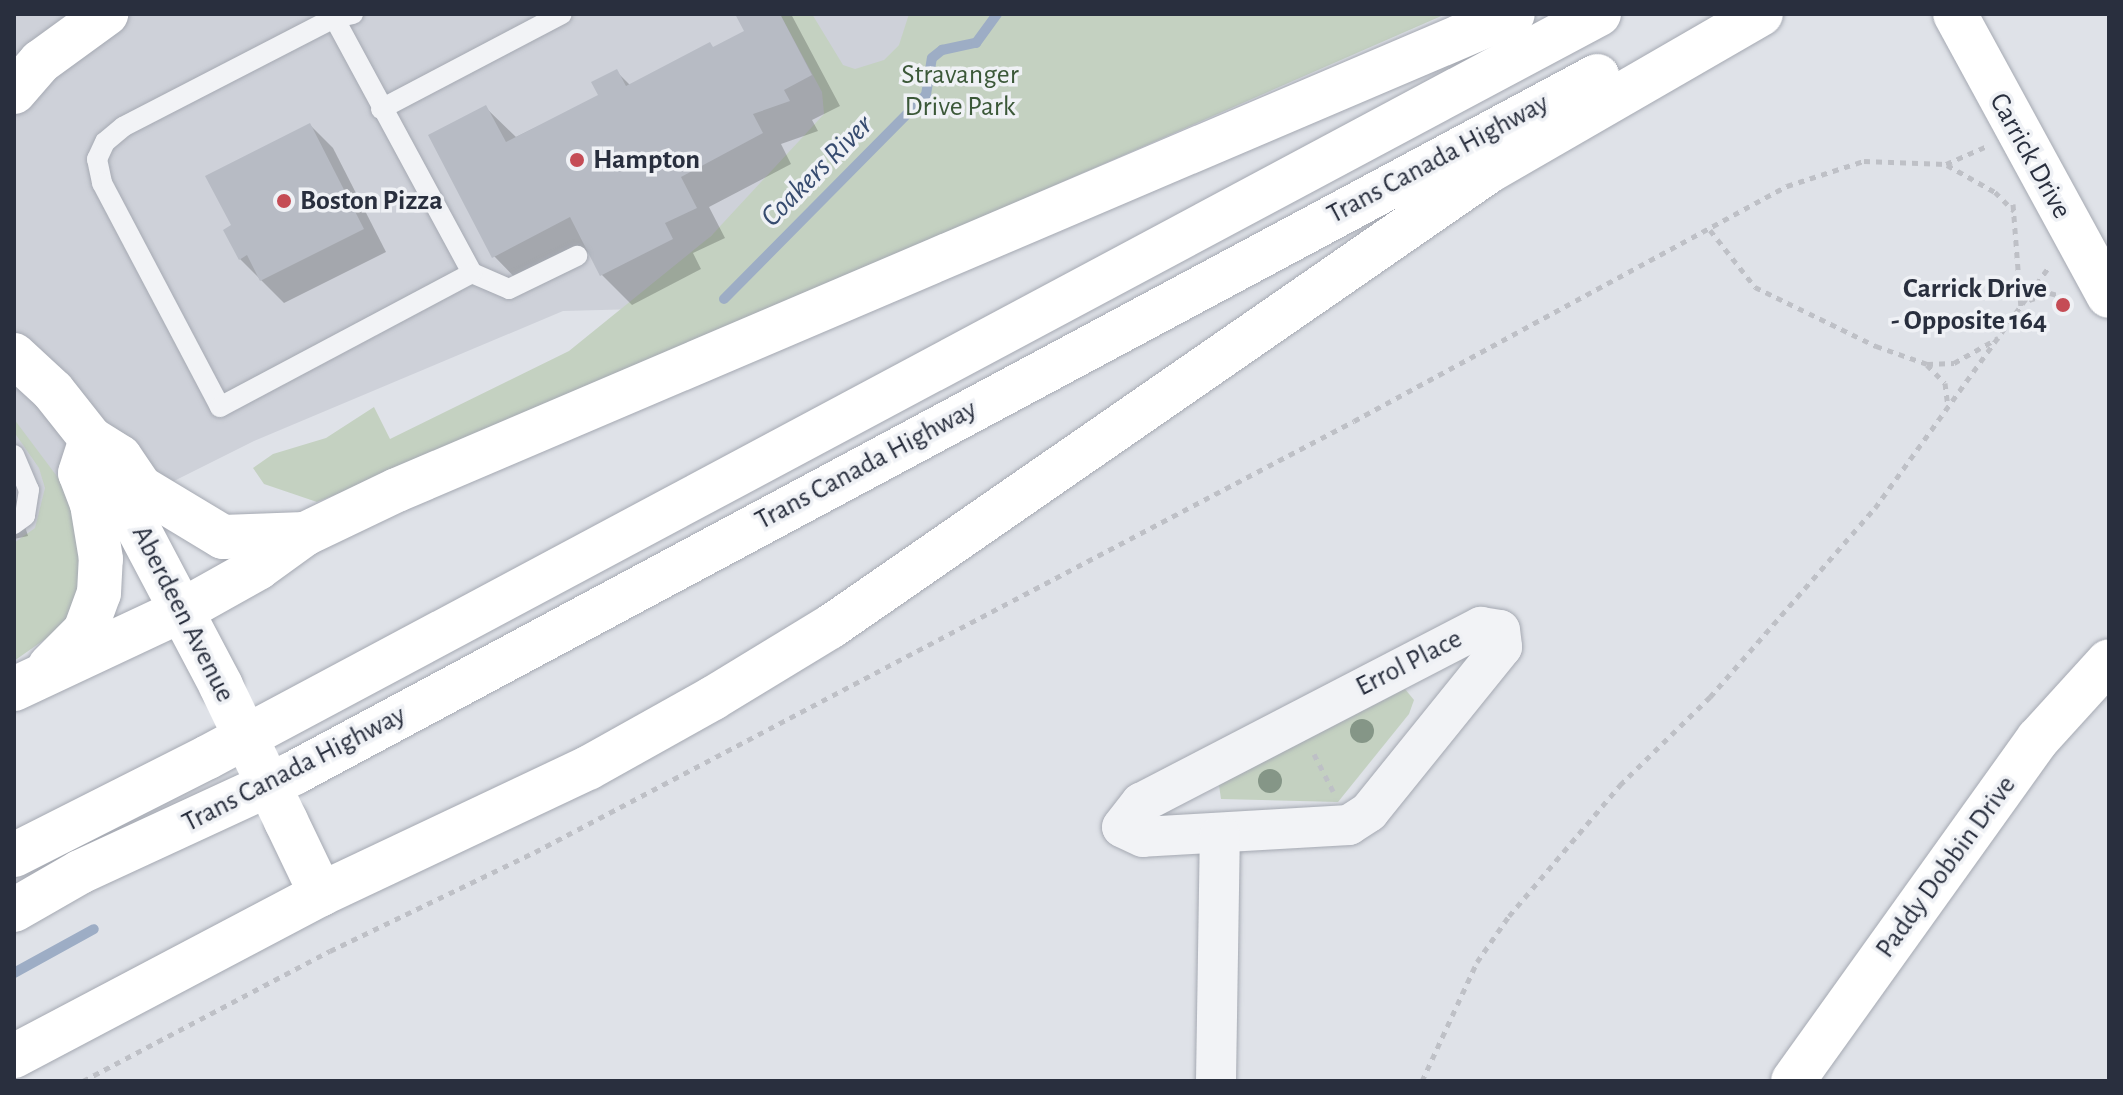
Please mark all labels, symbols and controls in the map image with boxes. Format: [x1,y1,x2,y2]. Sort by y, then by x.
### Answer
park label: Stravanger Drive Park [901,58,1019,124]
street label: Trans Canada Highway [1322,86,1554,232]
street label: Carrick Drive [1982,87,2078,225]
water label: Coakers River [753,107,881,235]
place label: Hampton [593,143,700,177]
marker: Hampton [568,151,586,169]
place label: Boston Pizza [300,184,443,218]
marker: Boston Pizza [275,192,293,210]
place label: Carrick Drive - Opposite 164 [1891,272,2047,338]
marker: Carrick Drive - Opposite 164 [2054,296,2072,314]
street label: Trans Canada Highway [750,392,982,538]
street label: Aberdeen Avenue [124,520,242,708]
street label: Errol Place [1350,622,1468,704]
street label: Trans Canada Highway [177,698,411,840]
street label: Paddy Dobbin Drive [1869,769,2023,965]

